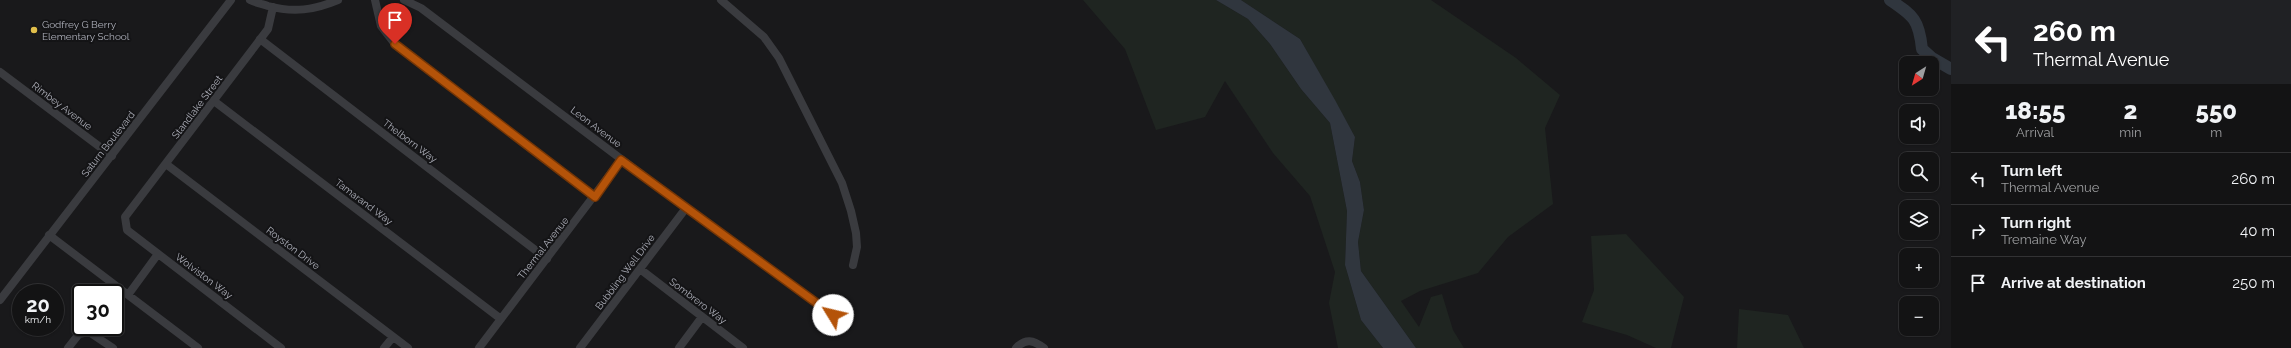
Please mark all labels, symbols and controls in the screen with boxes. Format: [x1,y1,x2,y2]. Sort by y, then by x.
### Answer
pin [378,3,412,44]
icon: arrive [384,9,406,31]
text: 260 m [2033,15,2116,48]
icon: left [1967,16,2019,68]
place label: Godfrey G Berry Elementary School [42,19,130,42]
marker: Godfrey G Berry Elementary School [29,25,39,35]
text: Thermal Avenue [2033,49,2169,70]
north arrow [1899,56,1939,96]
map controls [1899,56,1939,336]
street label: Standlake Street [170,73,225,141]
street label: Rimbey Avenue [30,80,94,132]
text: 18:55 [2005,96,2065,125]
text: 2 [2123,96,2137,125]
text: 550 [2196,96,2237,125]
street label: Leon Avenue [568,104,624,150]
button: sound [1899,104,1939,144]
street label: Saturn Boulevard [79,109,137,179]
street label: Thelborn Way [381,117,440,165]
text: Arrival [2016,125,2054,140]
text: min [2119,125,2142,140]
text: m [2210,125,2222,140]
button: search [1899,152,1939,192]
text: Turn left [2001,162,2062,180]
icon: left [1967,168,1989,190]
text: 260 m [2231,170,2275,188]
street label: Tamarand Way [333,177,395,227]
text: Thermal Avenue [2001,180,2099,195]
button: layers [1899,200,1939,240]
text: Turn right [2001,214,2071,232]
street label: Thermal Avenue [515,215,571,281]
icon: right [1967,220,1989,242]
text: 40 m [2240,222,2275,240]
street label: Royston Drive [264,224,322,272]
street label: Bubbling Well Drive [593,232,657,312]
text: Tremaine Way [2001,232,2087,247]
button: + [1899,248,1939,288]
street label: Wolviston Way [173,251,235,301]
icon: arrive [1967,272,1989,294]
text: Arrive at destination [2001,274,2146,292]
text: 250 m [2232,274,2275,292]
street label: Sombrero Way [667,276,729,326]
speed limit sign: 30 [72,284,124,336]
text: 20 [26,293,50,317]
position arrow [812,294,854,336]
button: − [1899,296,1939,336]
text: km/h [25,314,51,325]

